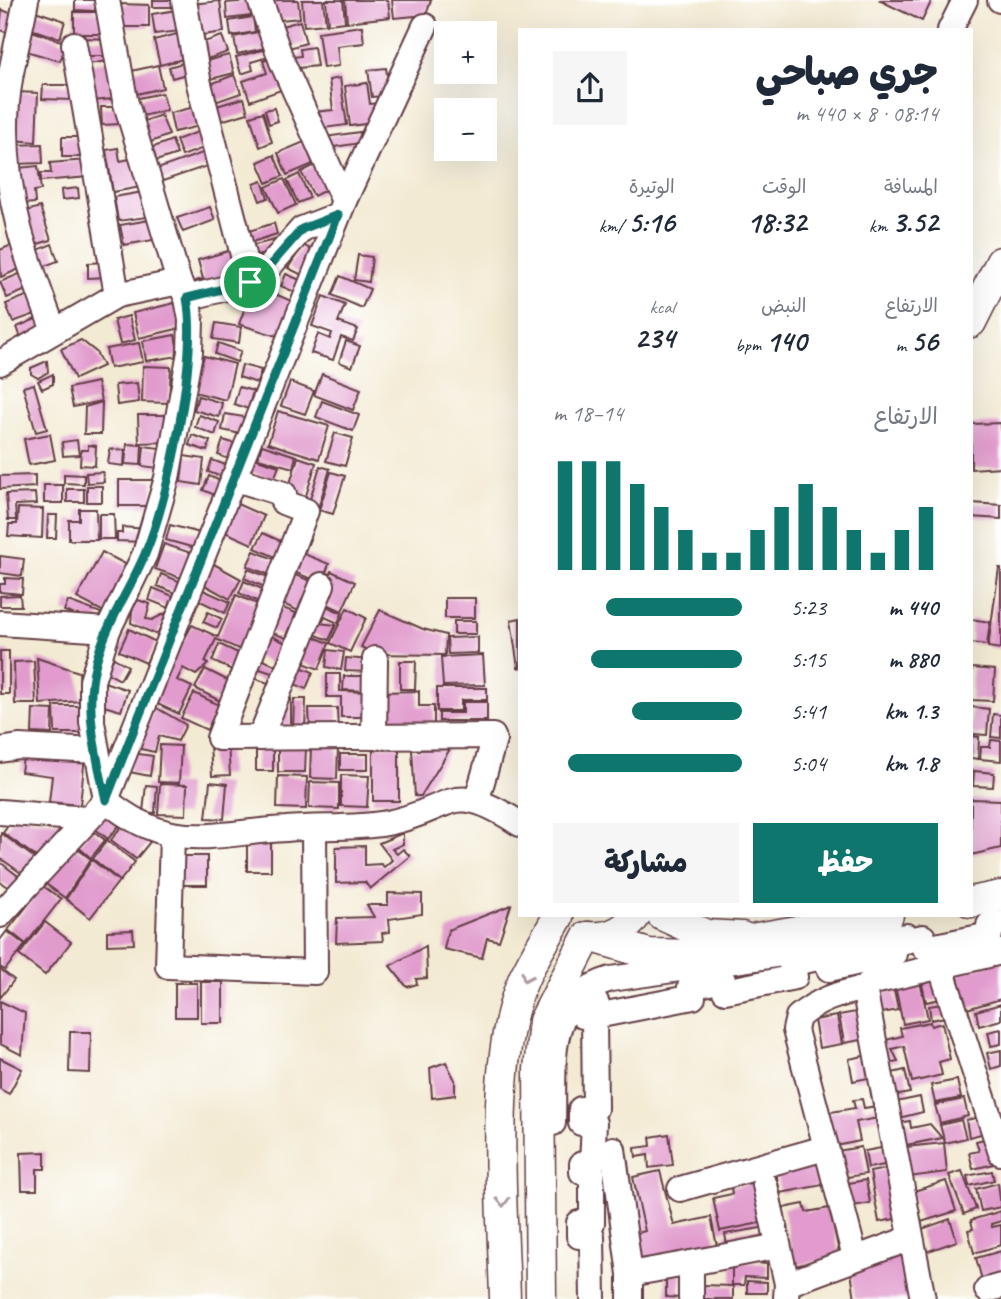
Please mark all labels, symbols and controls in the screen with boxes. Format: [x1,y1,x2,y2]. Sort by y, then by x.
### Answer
map controls [434,21,497,161]
button: + [434,21,497,84]
text: جري صباحي [755,49,938,96]
button: share [553,51,627,125]
button: − [434,98,497,161]
text: 08:14 · 8 × 440 m [795,99,938,128]
text: الوتيرة [629,175,675,199]
text: الوقت [762,175,806,199]
text: المسافة [884,175,938,199]
text: 5:16 [628,203,675,241]
text: 18:32 [746,203,806,241]
text: 3.52 [892,203,938,241]
text: /km [599,214,628,238]
text: km [869,214,892,238]
pin [220,252,280,312]
icon: arrive [231,263,269,301]
text: النبض [761,294,806,318]
text: الارتفاع [885,294,938,318]
text: kcal [650,295,675,319]
text: 234 [634,319,675,357]
text: 140 [766,322,806,360]
text: 56 [911,322,938,360]
text: bpm [735,333,766,357]
text: m [896,333,911,357]
text: 14–18 m [553,399,623,428]
text: الارتفاع [874,402,938,431]
text: 5:23 [790,593,826,622]
text: 440 m [888,593,938,622]
text: 5:15 [790,645,826,674]
text: 880 m [888,645,938,674]
text: 5:41 [790,697,826,726]
text: 1.3 km [884,697,938,726]
text: 5:04 [790,749,826,778]
text: 1.8 km [884,749,938,778]
button: مشاركة [553,823,739,903]
button: حفظ [753,823,938,903]
one-way arrow [520,970,534,982]
one-way arrow [495,1197,511,1207]

